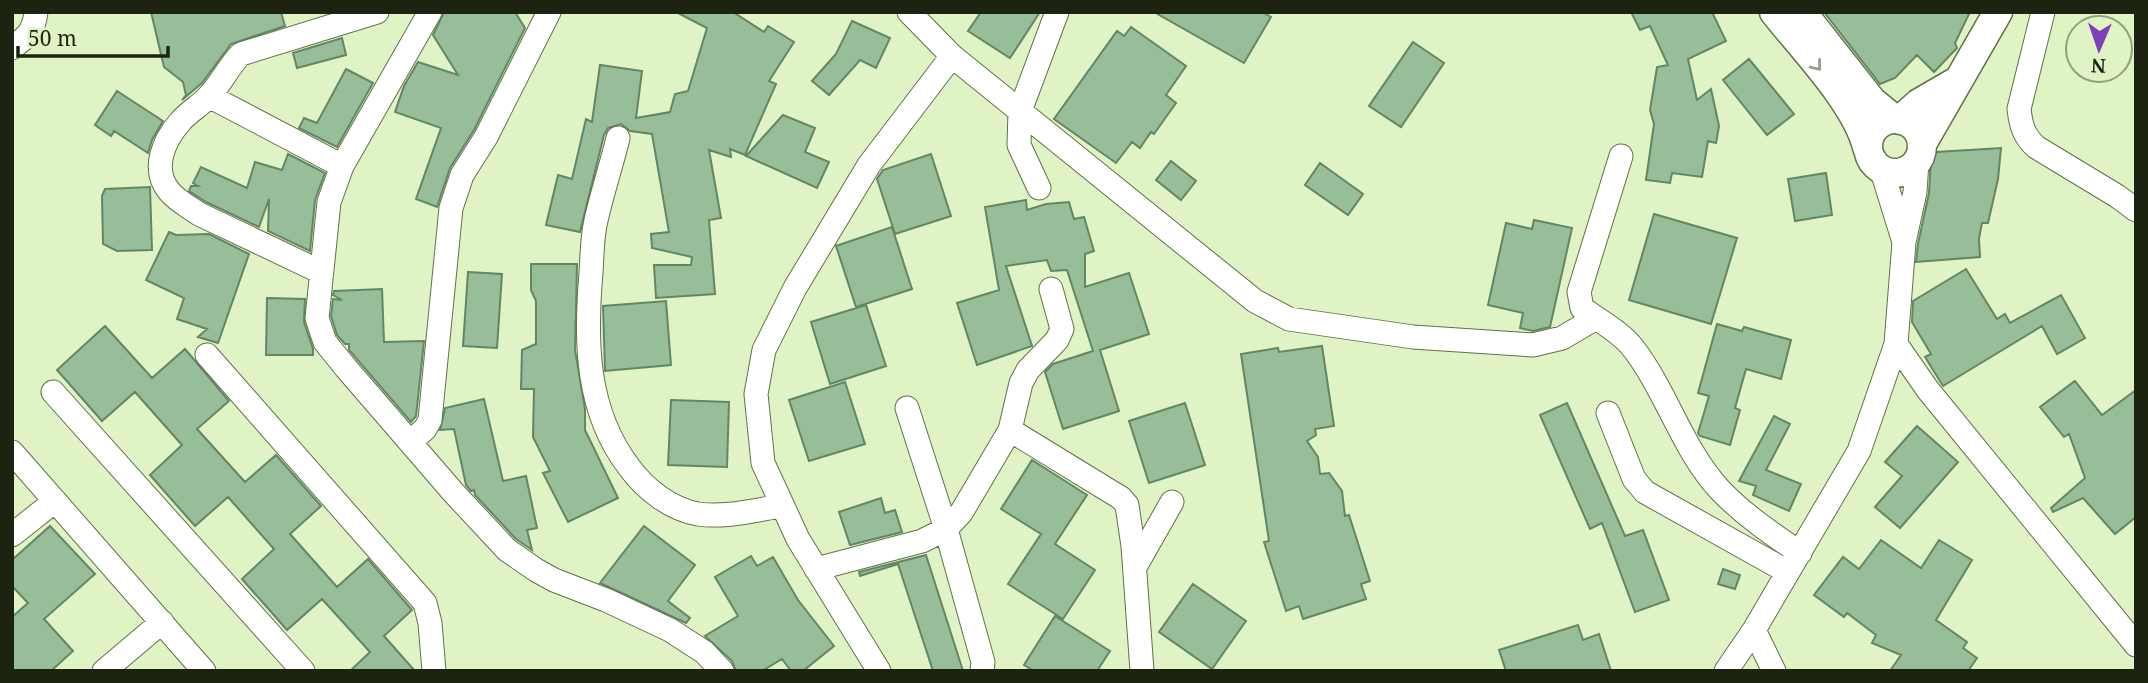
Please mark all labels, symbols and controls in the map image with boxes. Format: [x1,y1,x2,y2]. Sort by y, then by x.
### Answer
scale bar [18,14,168,58]
north arrow [2064,14,2134,84]
text: 50 m [28,24,77,52]
text: N [2090,53,2106,79]
one-way arrow [1808,58,1821,70]

